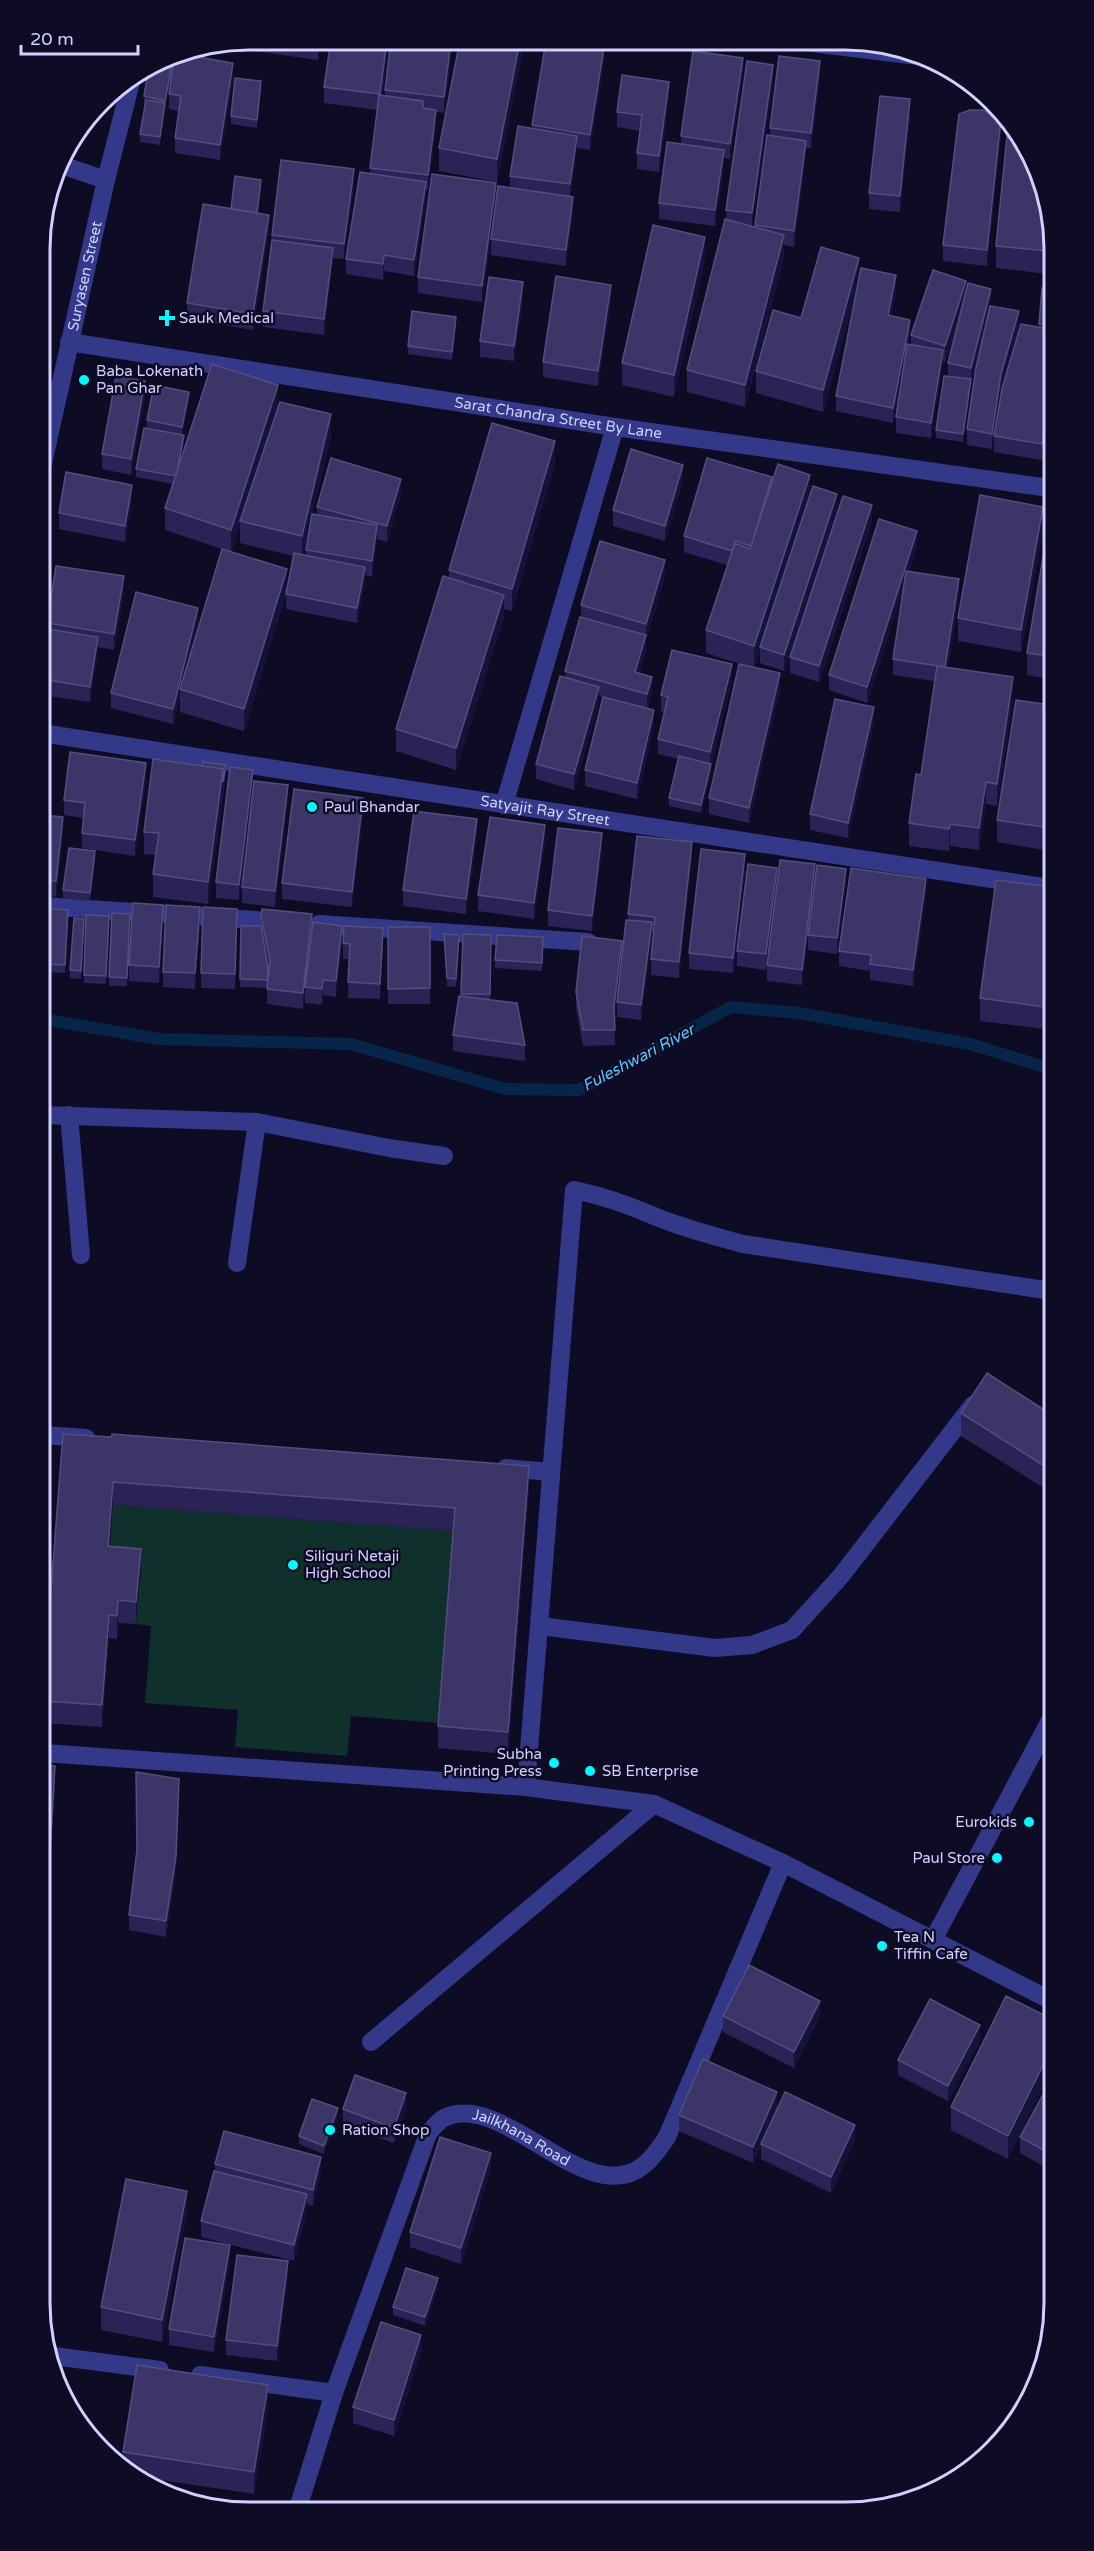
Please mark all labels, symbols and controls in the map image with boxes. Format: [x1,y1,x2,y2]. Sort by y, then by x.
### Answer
scale bar [21,18,138,56]
text: 20 m [30,28,74,50]
street label: Suryasen Street [64,219,106,333]
place label: Sauk Medical [179,309,274,327]
marker: Sauk Medical [160,311,174,325]
place label: Baba Lokenath Pan Ghar [96,362,203,397]
marker: Baba Lokenath Pan Ghar [77,373,91,387]
street label: Sarat Chandra Street By Lane [453,393,663,442]
street label: Satyajit Ray Street [479,792,611,829]
place label: Paul Bhandar [324,798,420,816]
marker: Paul Bhandar [305,800,319,814]
water label: Fuleshwari River [579,1019,700,1096]
place label: Siliguri Netaji High School [305,1547,399,1582]
marker: Siliguri Netaji High School [286,1558,300,1572]
place label: Subha Printing Press [443,1745,542,1780]
marker: Subha Printing Press [547,1756,561,1770]
place label: SB Enterprise [602,1762,698,1780]
marker: SB Enterprise [583,1764,597,1778]
place label: Eurokids [955,1813,1017,1831]
marker: Eurokids [1022,1815,1036,1829]
place label: Paul Store [913,1849,985,1867]
marker: Paul Store [990,1851,1004,1865]
place label: Tea N Tiffin Cafe [894,1928,968,1963]
marker: Tea N Tiffin Cafe [875,1939,889,1953]
street label: Jailkhana Road [471,2105,573,2170]
place label: Ration Shop [342,2121,429,2139]
marker: Ration Shop [323,2123,337,2137]

